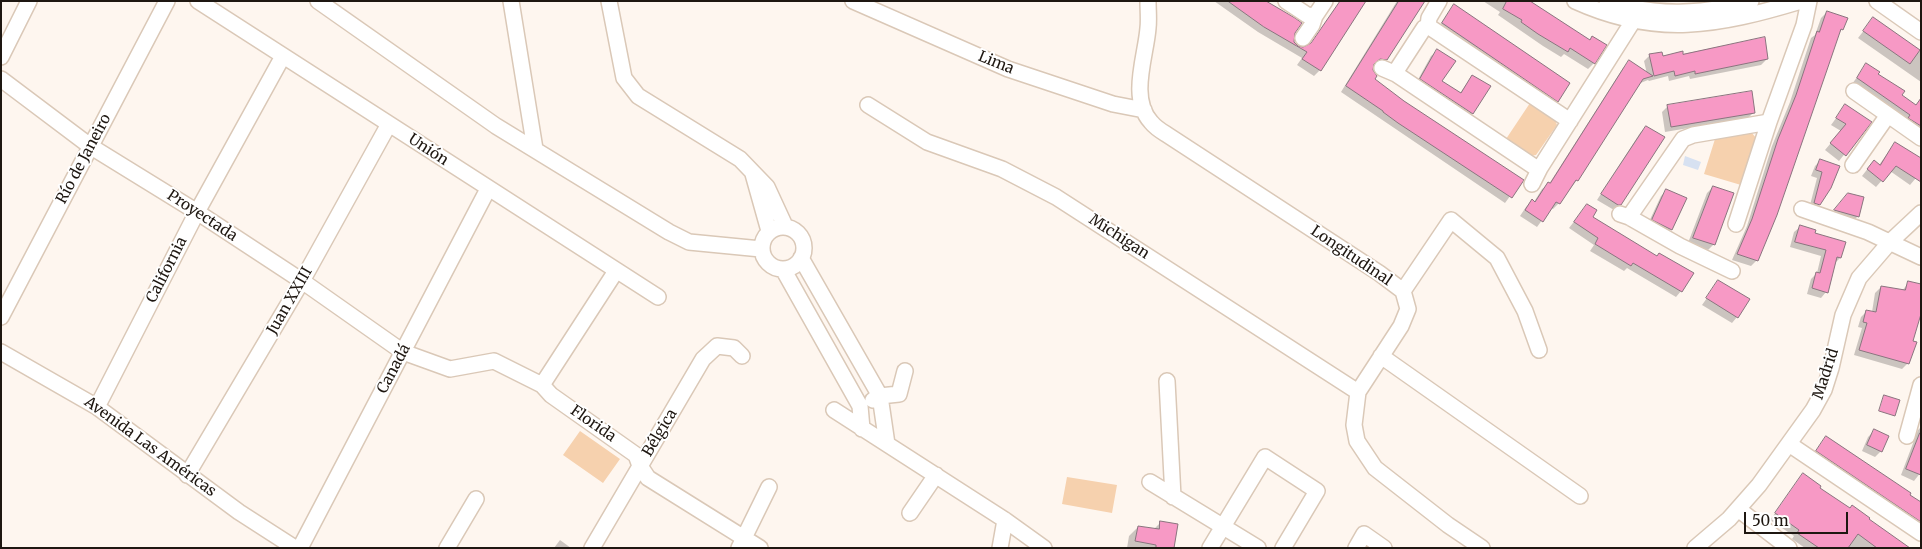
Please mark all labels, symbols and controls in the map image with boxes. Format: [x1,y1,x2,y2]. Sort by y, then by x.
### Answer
street label: Lima [975,48,1017,78]
street label: Río de Janeiro [53,111,115,207]
street label: Unión [405,130,451,170]
street label: Proyectada [163,187,241,245]
street label: Michigan [1085,211,1153,263]
street label: Longitudinal [1307,222,1395,290]
street label: California [143,234,191,306]
street label: Juan XXIII [263,264,317,338]
street label: Canadá [374,341,414,397]
street label: Madrid [1809,346,1843,402]
street label: Avenida Las Américas [81,393,219,501]
street label: Florida [567,402,619,446]
street label: Bélgica [639,406,681,460]
scale bar [1747,502,1851,534]
text: 50 m [1752,511,1789,530]

